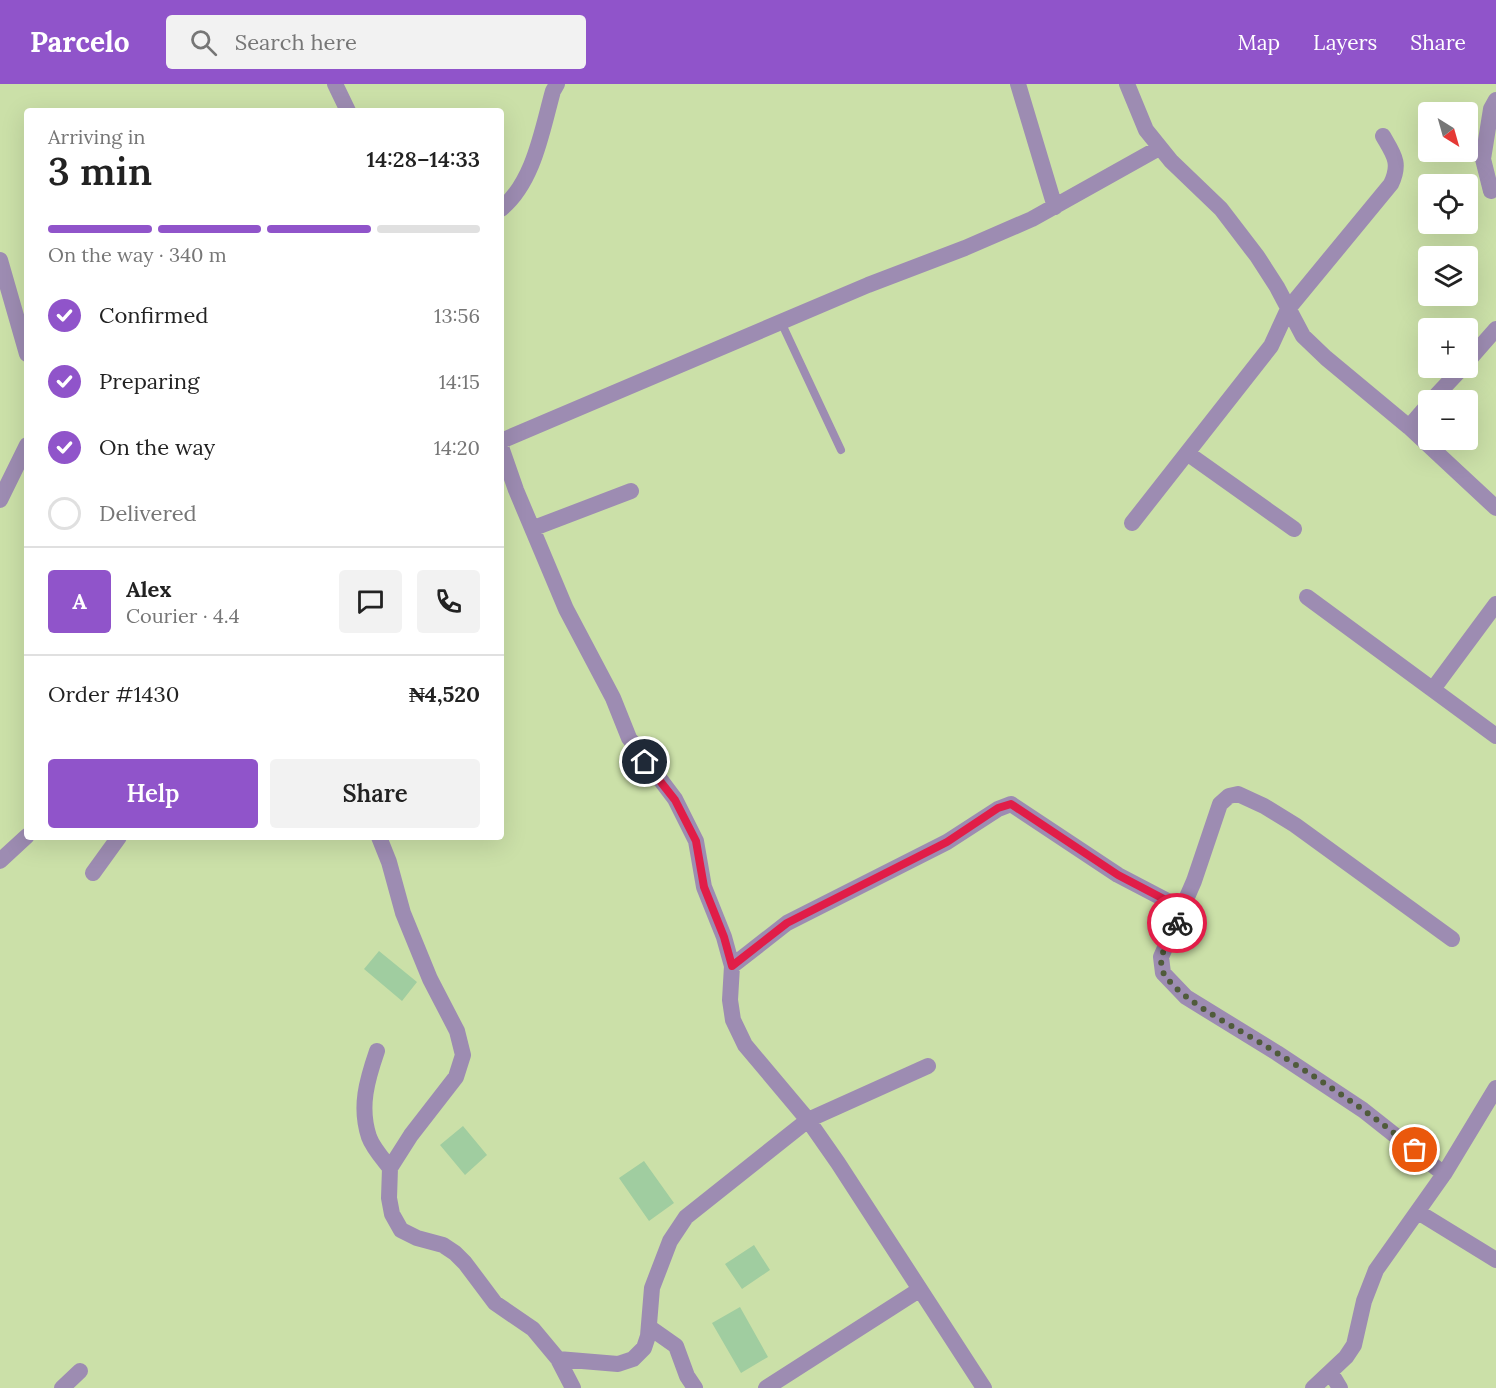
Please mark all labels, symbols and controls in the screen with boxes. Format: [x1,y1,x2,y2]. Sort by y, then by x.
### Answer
search box [166,15,586,69]
text: Parcelo [30,24,130,60]
icon: search [187,26,220,59]
text: Search here [235,28,357,56]
text: Map [1237,29,1280,56]
text: Layers [1313,29,1377,56]
text: Share [1410,29,1466,56]
north arrow [1418,102,1478,162]
map controls [1418,102,1478,450]
text: Arriving in [48,124,145,149]
text: 14:28–14:33 [367,145,480,173]
text: 3 min [48,146,152,196]
button: locate [1418,174,1478,234]
text: On the way · 340 m [48,242,227,267]
button: layers [1418,246,1478,306]
icon: check [48,299,81,332]
text: Confirmed [99,301,208,329]
text: 13:56 [434,303,480,328]
button: + [1418,318,1478,378]
icon: check [48,365,81,398]
text: Preparing [99,367,199,395]
text: 14:15 [439,369,480,394]
button: − [1418,390,1478,450]
icon: check [48,431,81,464]
text: On the way [99,433,215,461]
text: 14:20 [434,435,480,460]
text: Delivered [99,499,197,527]
button: chat [339,570,402,633]
button: phone [417,570,480,633]
text: Alex [126,575,171,603]
text: A [72,587,87,615]
text: Courier · 4.4 [126,603,240,628]
text: Order #1430 [48,680,179,708]
text: ₦4,520 [409,680,480,708]
pin [619,736,670,787]
icon: home [628,745,661,778]
button: Help [48,759,258,828]
button: Share [270,759,480,828]
courier [1147,893,1207,953]
icon: bike [1161,907,1194,940]
pin [1389,1124,1440,1175]
icon: bag [1398,1133,1431,1166]

